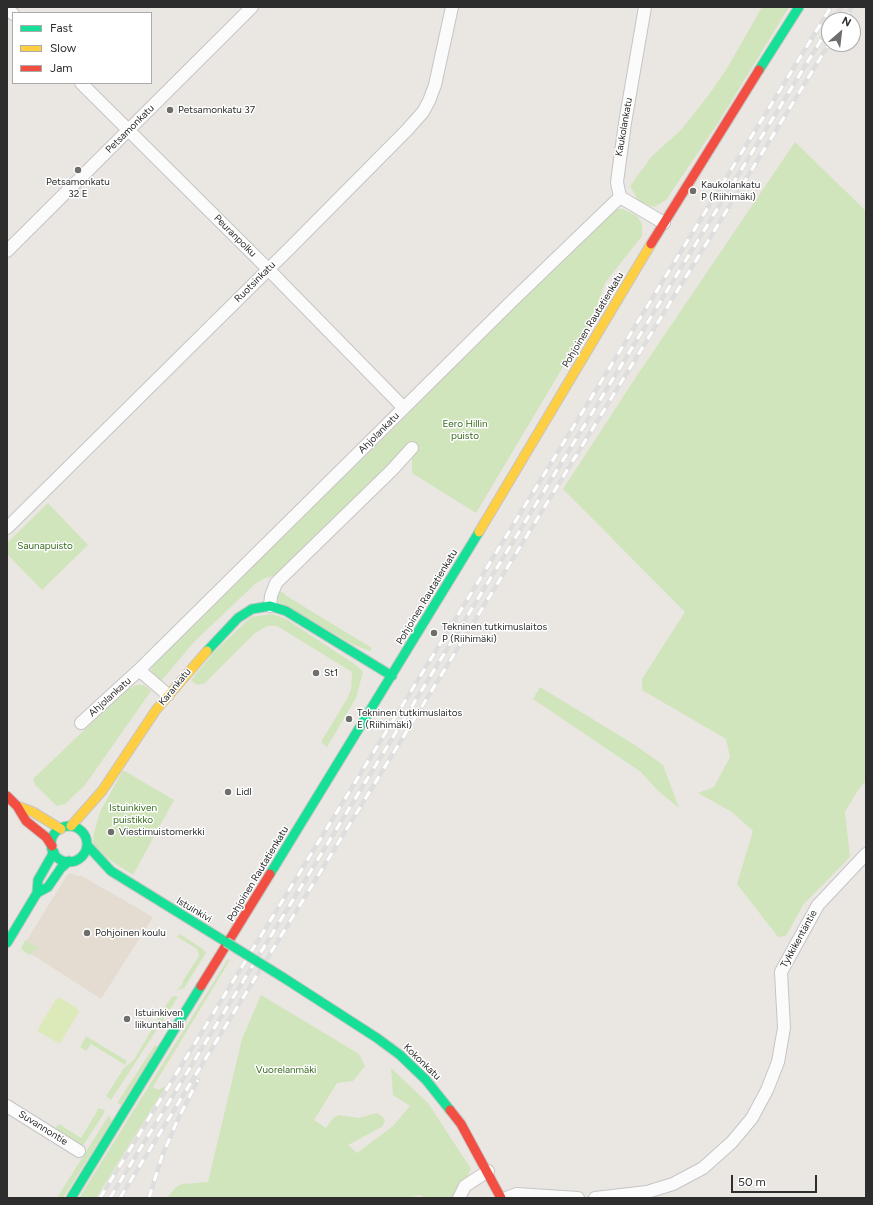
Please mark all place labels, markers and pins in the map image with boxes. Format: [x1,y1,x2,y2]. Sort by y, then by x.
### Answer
place label: Petsamonkatu 37 [178,104,255,116]
marker: Petsamonkatu 37 [165,105,175,115]
marker: Petsamonkatu 32 E [73,165,83,175]
place label: Petsamonkatu 32 E [46,176,110,200]
place label: Kaukolankatu P (Riihimäki) [701,179,760,202]
marker: Kaukolankatu P (Riihimäki) [688,186,698,196]
place label: Tekninen tutkimuslaitos P (Riihimäki) [442,621,547,644]
marker: Tekninen tutkimuslaitos P (Riihimäki) [429,628,439,638]
place label: St1 [324,667,338,679]
marker: St1 [311,668,321,678]
place label: Tekninen tutkimuslaitos E (Riihimäki) [357,707,462,730]
marker: Tekninen tutkimuslaitos E (Riihimäki) [344,714,354,724]
place label: Lidl [236,786,252,798]
marker: Lidl [223,787,233,797]
place label: Viestimuistomerkki [119,826,204,838]
marker: Viestimuistomerkki [106,827,116,837]
place label: Pohjoinen koulu [95,927,166,939]
marker: Pohjoinen koulu [82,928,92,938]
place label: Istuinkiven liikuntahalli [135,1007,184,1030]
marker: Istuinkiven liikuntahalli [122,1014,132,1024]

